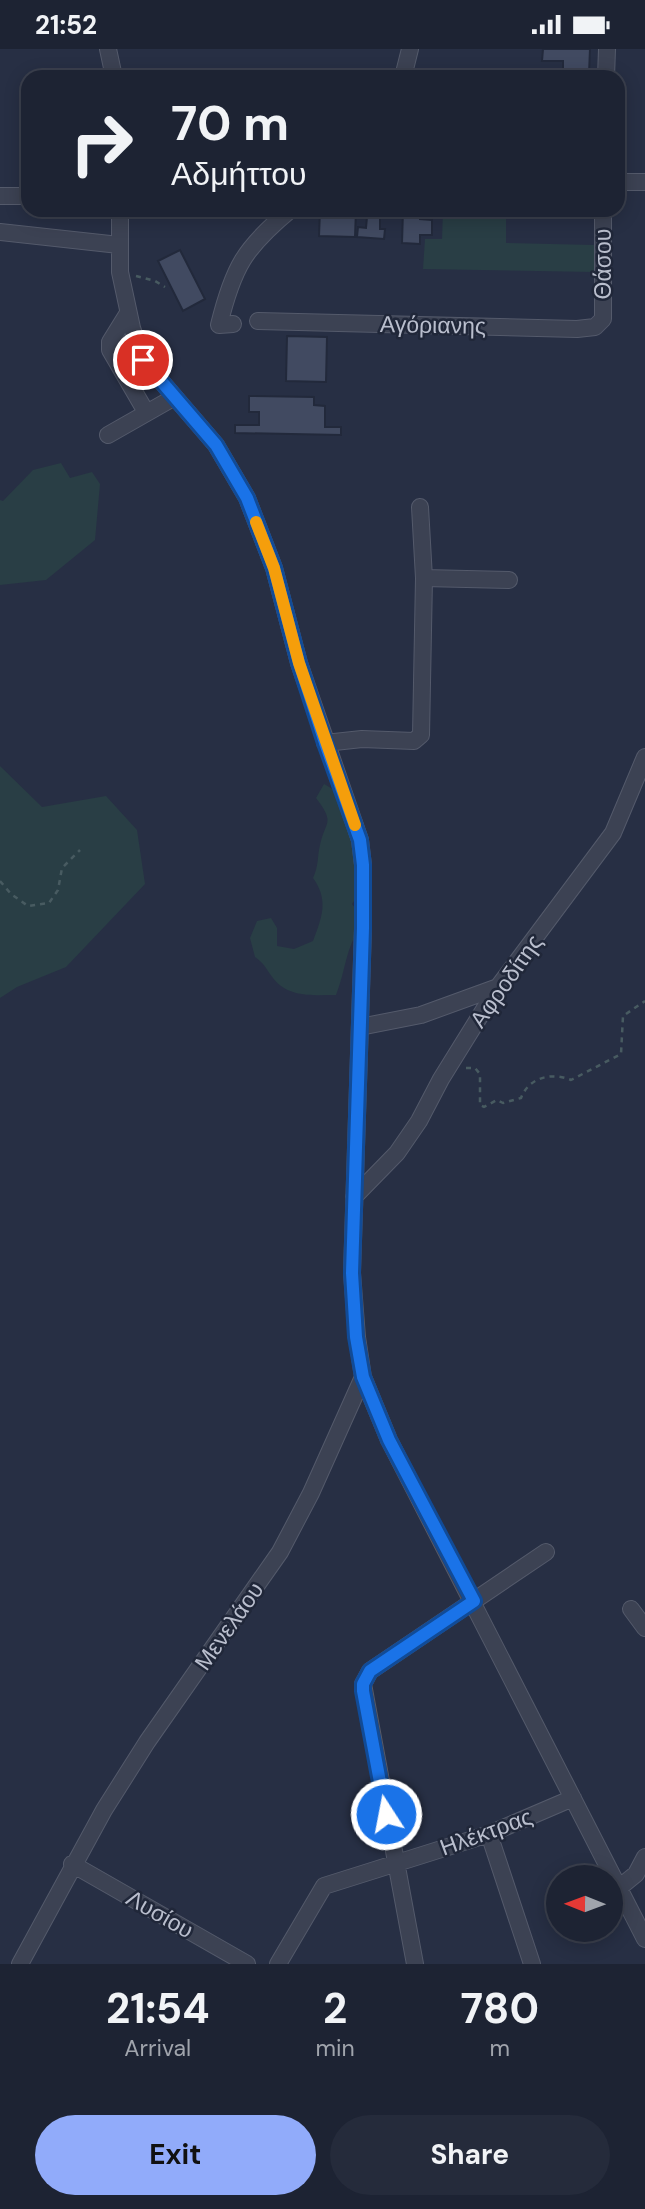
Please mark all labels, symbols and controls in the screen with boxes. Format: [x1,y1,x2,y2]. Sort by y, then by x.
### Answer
text: 21:52 [35,8,97,42]
text: 70 m [171,91,289,155]
icon: right [56,98,147,189]
text: Αδμήττου [171,153,307,195]
street label: Θάσου [588,229,618,299]
street label: Αγόριανης [380,309,486,341]
pin [113,330,173,390]
icon: arrive [124,341,162,379]
street label: Αφροδίτης [463,929,549,1033]
street label: Μενελάου [188,1576,270,1676]
position arrow [349,1777,423,1851]
street label: Ηλέκτρας [436,1801,536,1863]
north arrow [546,1865,623,1943]
map controls [546,1865,623,1942]
street label: Λυσίου [121,1883,199,1945]
text: 21:54 [106,1981,210,2036]
text: 2 [323,1981,347,2036]
text: 780 [461,1981,539,2036]
text: Arrival [124,2033,191,2063]
text: min [315,2033,355,2063]
text: m [490,2033,510,2063]
button: Exit [35,2115,316,2195]
button: Share [330,2115,610,2195]

